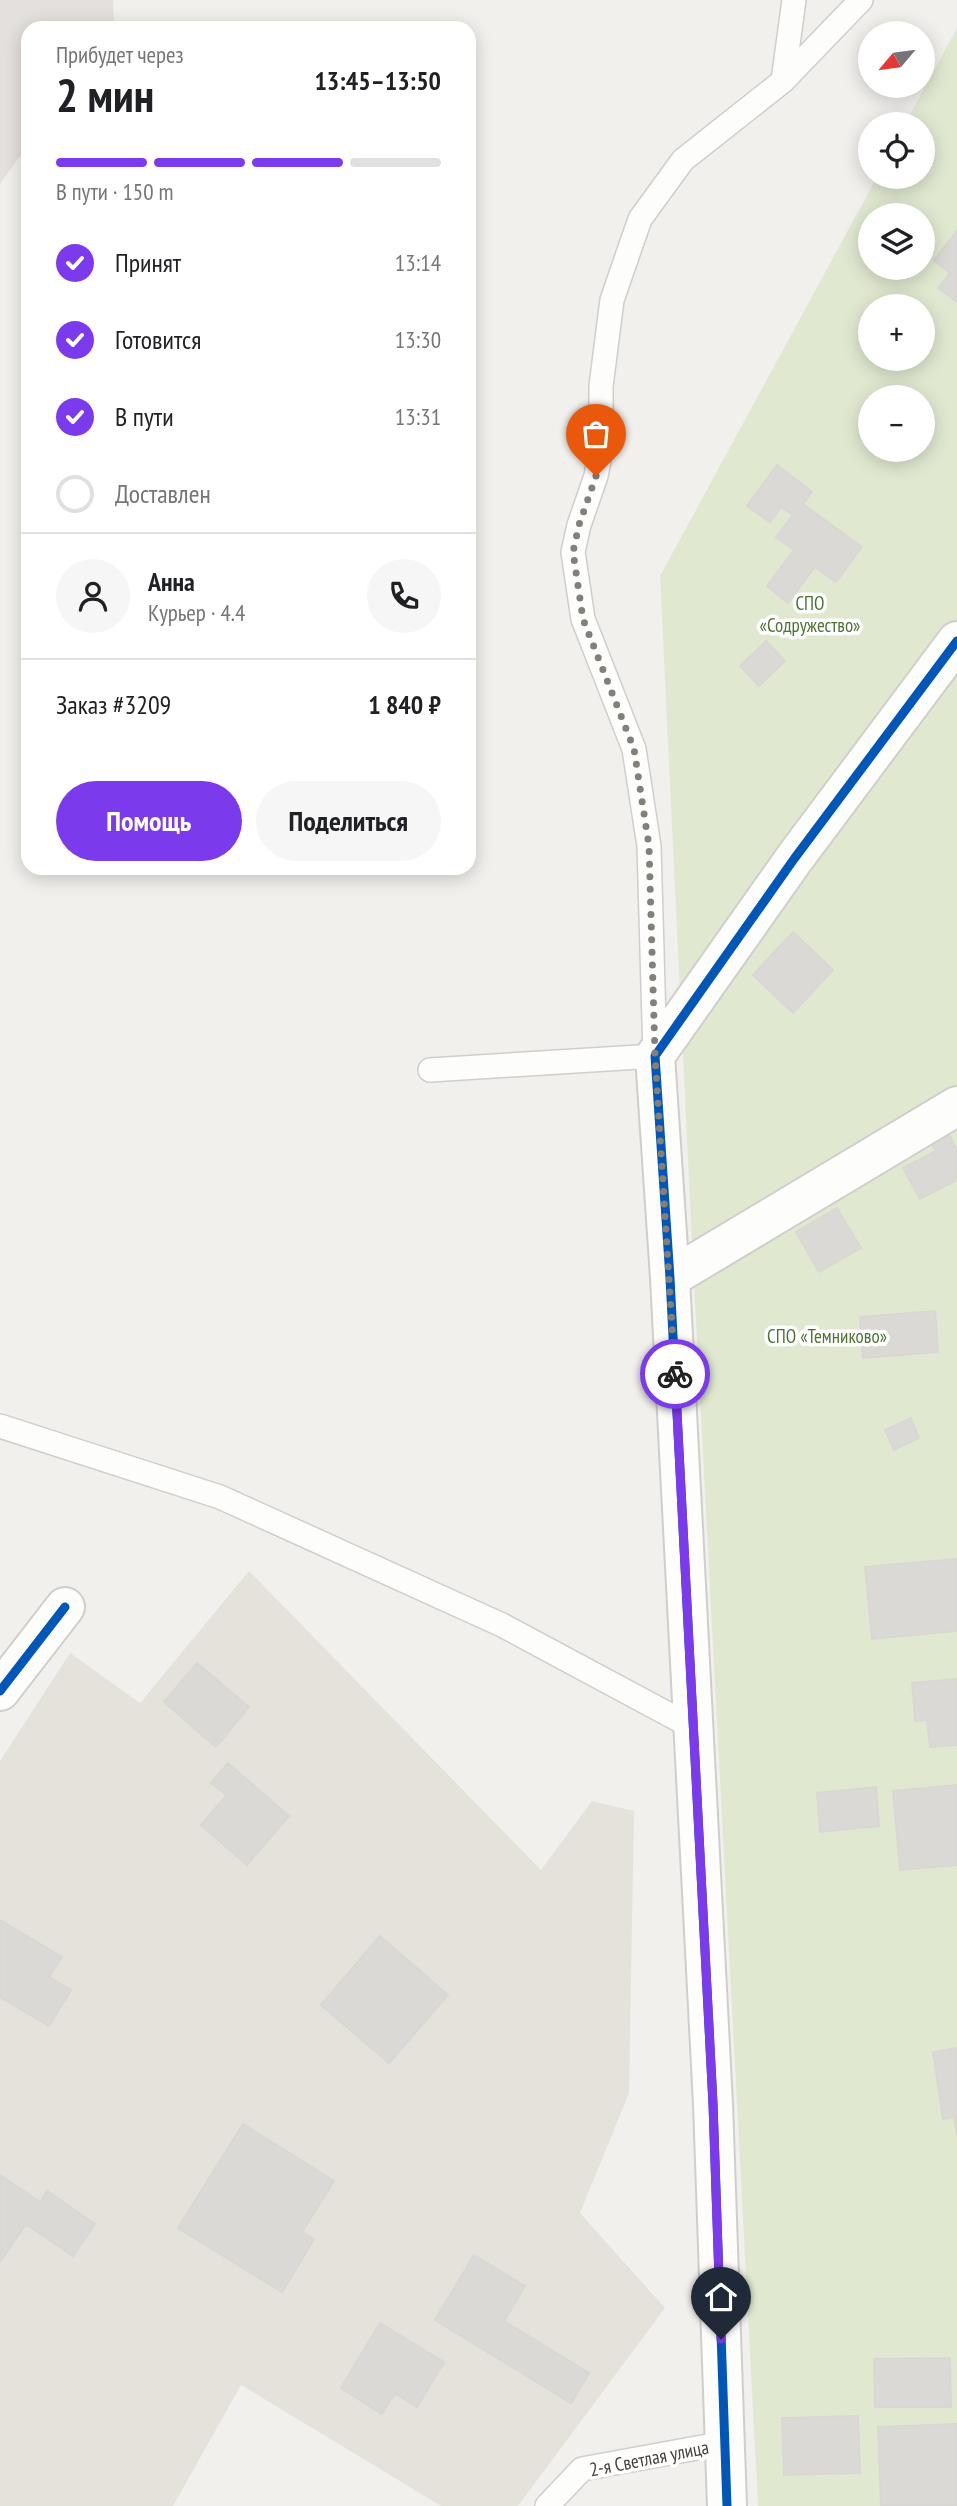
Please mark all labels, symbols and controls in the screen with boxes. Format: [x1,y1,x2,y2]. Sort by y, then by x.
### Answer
north arrow [858,21,934,98]
map controls [858,21,935,462]
text: Прибудет через [56,40,184,69]
text: 13:45–13:50 [314,64,441,97]
text: 2 мин [56,65,154,125]
button: locate [858,112,935,189]
text: В пути · 150 m [56,177,173,206]
button: layers [858,203,935,280]
icon: check [56,244,94,282]
text: Принят [115,246,181,279]
text: 13:14 [395,248,441,277]
button: + [858,294,935,371]
icon: check [56,321,94,359]
text: Готовится [115,323,201,356]
text: 13:30 [395,325,441,354]
button: − [858,385,935,462]
icon: check [56,398,94,436]
text: В пути [115,400,174,433]
text: 13:31 [395,402,441,431]
pin [566,404,626,476]
icon: bag [577,415,615,453]
text: Доставлен [115,477,211,510]
button: person [56,559,130,633]
button: phone [367,559,441,633]
text: Анна [148,565,195,598]
park label: СПО «Содружество» [760,591,860,637]
text: Курьер · 4.4 [148,598,245,627]
text: Заказ #3209 [56,688,171,721]
text: 1 840 ₽ [368,688,441,721]
button: Помощь [56,781,242,861]
button: Поделиться [256,781,441,861]
park label: СПО «Темниково» [767,1324,887,1348]
courier [640,1339,710,1409]
icon: bike [656,1355,694,1393]
pin [691,2267,751,2339]
icon: home [702,2278,740,2316]
street label: 2-я Светлая улица [587,2435,711,2481]

